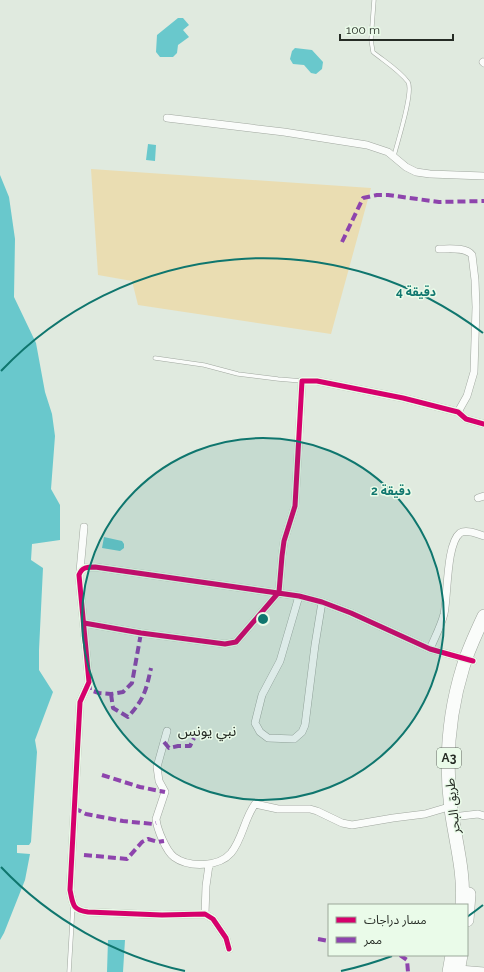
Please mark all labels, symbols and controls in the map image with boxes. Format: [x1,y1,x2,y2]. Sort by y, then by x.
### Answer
scale bar [340,16,453,42]
text: 100 m [346,23,380,37]
text: 4 دقيقة [396,285,436,299]
text: 2 دقيقة [371,484,411,498]
centre of rings [256,612,270,626]
district label: نبي يونس [178,722,236,742]
road number: A3 [437,748,461,768]
street label: طريق البحر [442,777,464,835]
legend [328,904,468,956]
text: مسار دراجات [364,913,427,927]
text: ممر [363,933,382,947]

